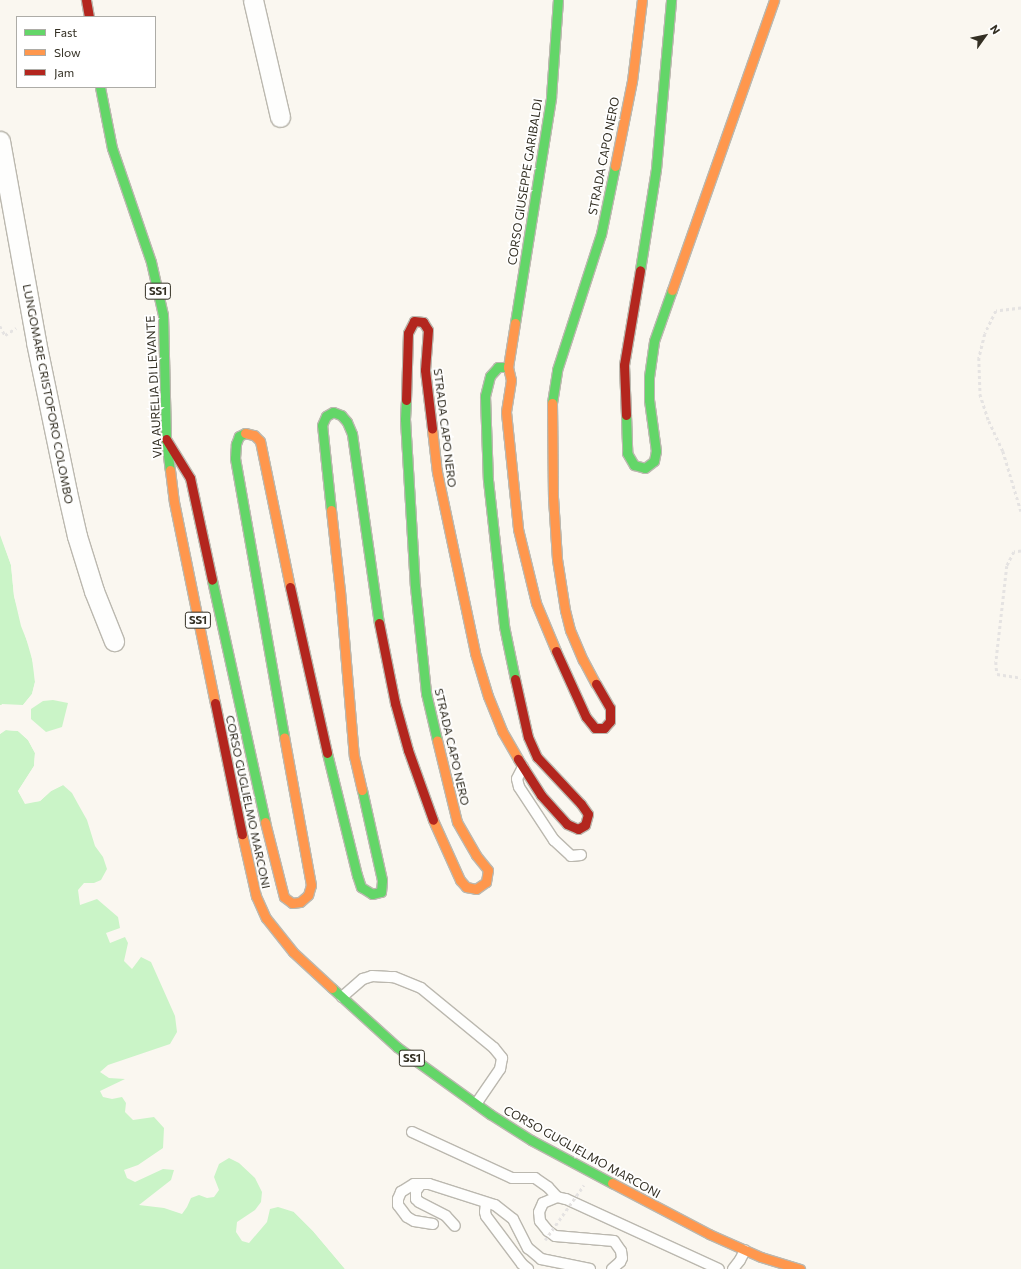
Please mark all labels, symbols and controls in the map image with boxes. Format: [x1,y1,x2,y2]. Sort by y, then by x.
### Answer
legend [16,16,156,88]
north arrow [965,16,1005,56]
text: N [988,22,1003,36]
text: Fast [54,25,77,39]
text: Slow [54,45,81,59]
text: Jam [54,65,74,79]
street label: STRADA CAPO NERO [585,96,623,216]
street label: CORSO GIUSEPPE GARIBALDI [505,98,545,266]
road number: SS1 [144,282,172,300]
street label: LUNGOMARE CRISTOFORO COLOMBO [20,283,76,505]
street label: VIA AURELIA DI LEVANTE [143,315,165,459]
street label: STRADA CAPO NERO [431,368,459,488]
road number: SS1 [184,611,212,629]
street label: STRADA CAPO NERO [431,687,473,807]
street label: CORSO GUGLIELMO MARCONI [223,714,273,890]
road number: SS1 [398,1049,426,1067]
street label: CORSO GUGLIELMO MARCONI [501,1103,663,1201]

